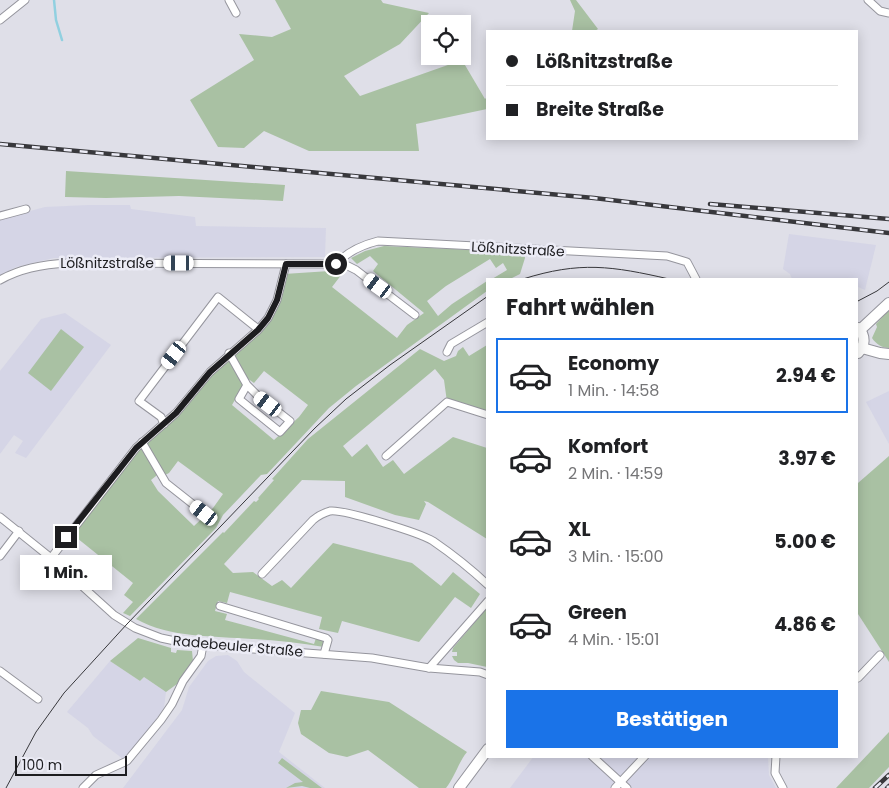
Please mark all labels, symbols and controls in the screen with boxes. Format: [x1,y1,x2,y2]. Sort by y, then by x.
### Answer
map controls [421,15,471,65]
button: locate [421,15,471,65]
text: Lößnitzstraße [536,48,673,75]
text: Breite Straße [536,96,664,123]
street label: Lößnitzstraße [471,237,566,261]
street label: Lößnitzstraße [60,253,154,273]
route start [325,253,347,275]
car [164,256,194,271]
car [361,271,394,301]
text: Fahrt wählen [506,292,655,323]
car [158,339,189,371]
text: Economy [568,350,659,377]
icon: car [508,353,553,398]
text: 2.94 € [776,362,836,389]
text: 1 Min. · 14:58 [568,379,659,402]
car [251,389,284,419]
text: Komfort [568,433,648,460]
icon: car [508,436,553,481]
text: 3.97 € [778,445,836,472]
text: 2 Min. · 14:59 [568,462,663,485]
car [187,498,220,528]
text: XL [568,516,591,543]
icon: car [508,519,553,564]
route end [55,526,77,548]
text: 5.00 € [774,528,836,555]
text: 3 Min. · 15:00 [568,545,664,568]
callout: 1 Min. [20,554,112,590]
text: 1 Min. [44,561,88,584]
text: Green [568,599,627,626]
icon: car [508,602,553,647]
text: 4.86 € [774,611,836,638]
text: 4 Min. · 15:01 [568,628,659,651]
street label: Radebeuler Straße [172,630,304,662]
button: Bestätigen [506,690,838,748]
scale bar [15,753,128,776]
text: 100 m [22,755,62,775]

